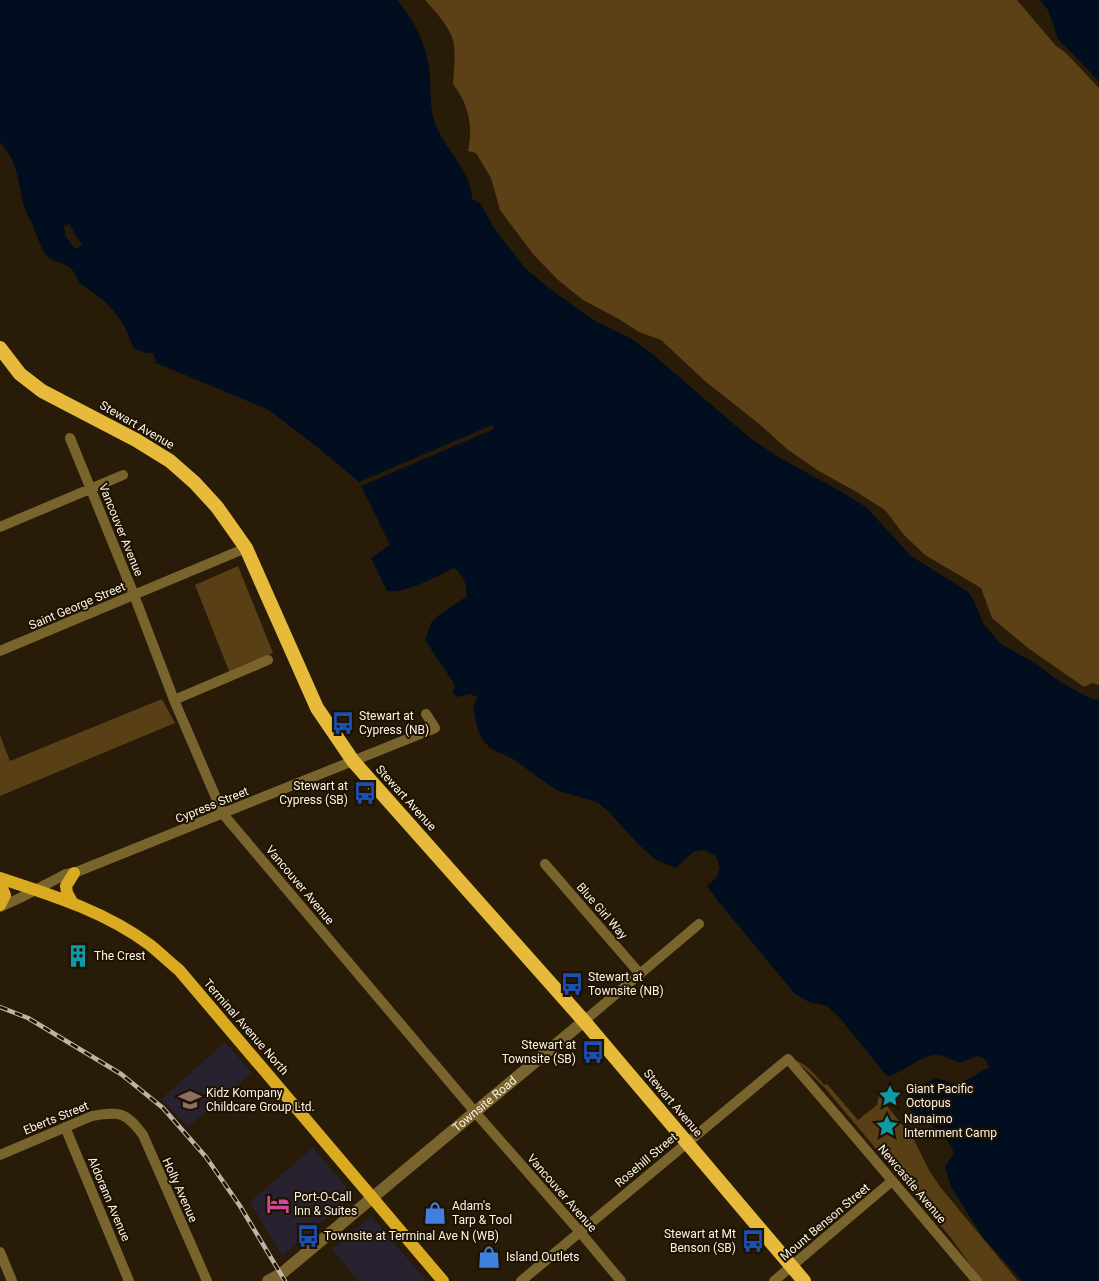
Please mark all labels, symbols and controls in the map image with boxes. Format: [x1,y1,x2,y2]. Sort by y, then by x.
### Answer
street label: Stewart Avenue [97,398,177,452]
street label: Vancouver Avenue [96,482,146,578]
street label: Saint George Street [27,579,127,633]
place label: Stewart at Cypress (NB) [359,709,429,737]
bus stop icon: Stewart at Cypress (NB) [330,710,356,736]
street label: Stewart Avenue [373,762,439,834]
place label: Stewart at Cypress (SB) [279,779,348,807]
bus stop icon: Stewart at Cypress (SB) [352,780,378,806]
street label: Cypress Street [173,784,251,826]
street label: Vancouver Avenue [263,843,337,927]
street label: Blue Girl Way [574,880,630,942]
building icon: The Crest [65,943,91,969]
place label: The Crest [94,949,145,963]
place label: Stewart at Townsite (NB) [588,970,664,998]
bus stop icon: Stewart at Townsite (NB) [559,971,585,997]
street label: Terminal Avenue North [201,976,291,1078]
place label: Stewart at Townsite (SB) [502,1038,576,1066]
bus stop icon: Stewart at Townsite (SB) [580,1039,606,1065]
street label: Stewart Avenue [641,1067,705,1139]
street label: Townsite Road [450,1073,519,1135]
place label: Giant Pacific Octopus [906,1082,973,1110]
place icon: Giant Pacific Octopus [877,1083,903,1109]
place label: Kidz Kompany Childcare Group Ltd. [206,1086,315,1114]
school or university icon: Kidz Kompany Childcare Group Ltd. [177,1087,203,1113]
street label: Eberts Street [21,1099,91,1137]
place label: Nanaimo Internment Camp [904,1112,997,1140]
place icon: Nanaimo Internment Camp [874,1113,900,1139]
street label: Rosehill Street [612,1130,680,1190]
street label: Newcastle Avenue [875,1142,949,1226]
street label: Vancouver Avenue [524,1151,600,1235]
street label: Aldorann Avenue [85,1155,133,1243]
street label: Holly Avenue [160,1156,200,1224]
street label: Mount Benson Street [778,1181,873,1263]
place label: Port-O-Call Inn & Suites [294,1190,357,1218]
hotel icon: Port-O-Call Inn & Suites [265,1191,291,1217]
place label: Adam's Tarp & Tool [452,1199,512,1227]
shop icon: Adam's Tarp & Tool [422,1200,448,1226]
bus stop icon: Townsite at Terminal Ave N (WB) [295,1223,321,1249]
place label: Stewart at Mt Benson (SB) [664,1227,736,1255]
bus stop icon: Stewart at Mt Benson (SB) [740,1228,766,1254]
place label: Townsite at Terminal Ave N (WB) [324,1229,499,1243]
shop icon: Island Outlets [476,1244,502,1270]
place label: Island Outlets [506,1250,579,1264]

